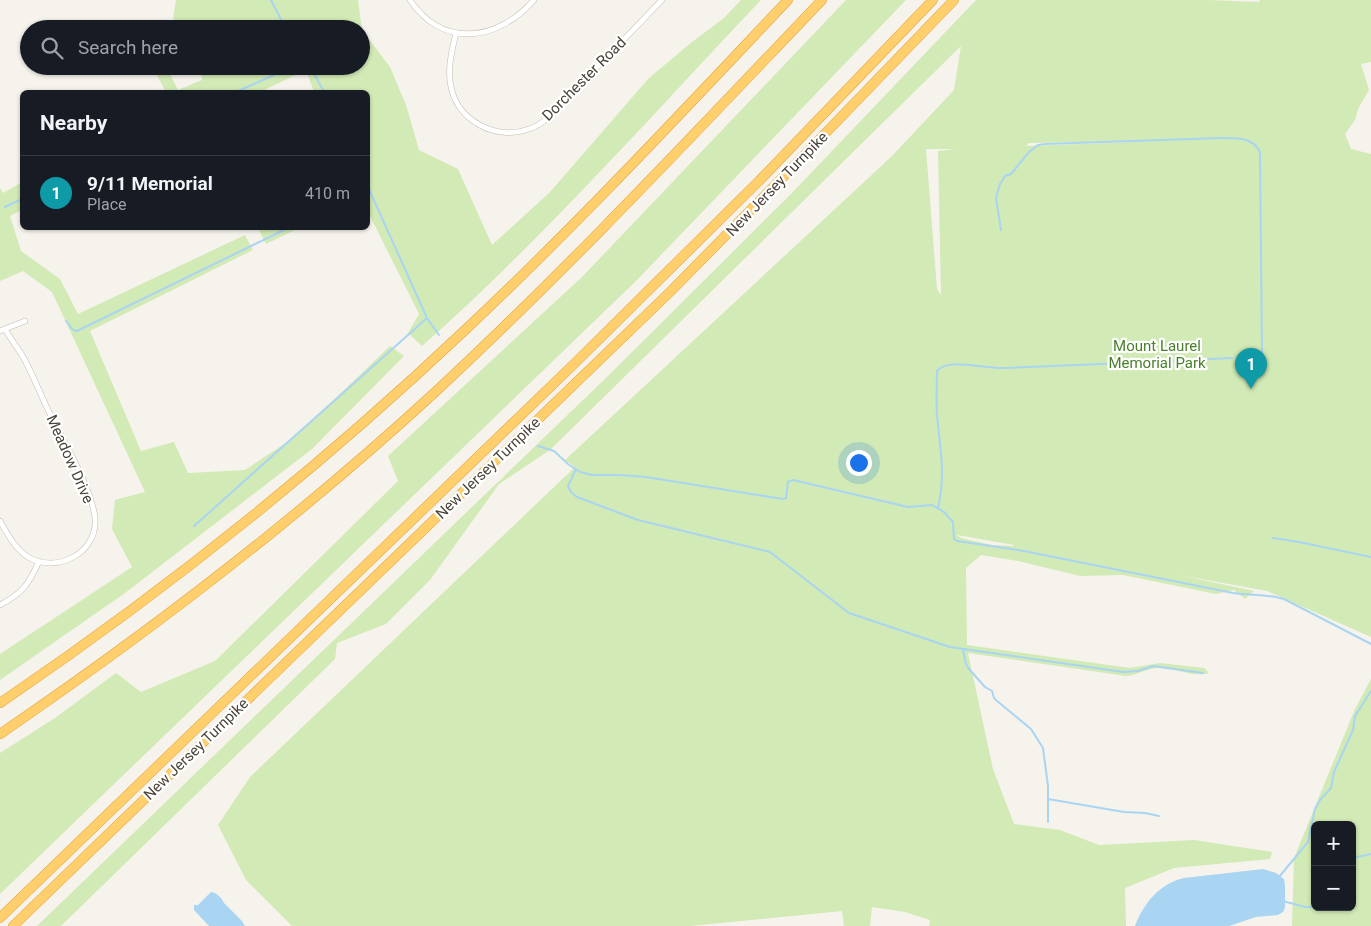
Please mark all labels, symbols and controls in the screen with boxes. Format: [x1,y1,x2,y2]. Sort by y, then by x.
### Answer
search box [20,20,370,75]
street label: Dorchester Road [538,33,630,125]
icon: search [38,34,66,62]
text: Search here [78,36,178,59]
text: Nearby [40,111,107,135]
street label: New Jersey Turnpike [722,128,832,240]
text: 9/11 Memorial [87,172,213,195]
text: 1 [51,184,61,203]
text: 410 m [305,184,350,203]
text: Place [87,195,127,214]
park label: Mount Laurel Memorial Park [1108,337,1206,372]
pin: 1 [1235,348,1267,389]
street label: Meadow Drive [42,412,98,506]
street label: New Jersey Turnpike [432,413,544,523]
your location [846,450,872,476]
street label: New Jersey Turnpike [140,694,252,804]
map controls [1311,821,1356,911]
button: + [1311,821,1356,866]
button: − [1311,866,1356,911]

